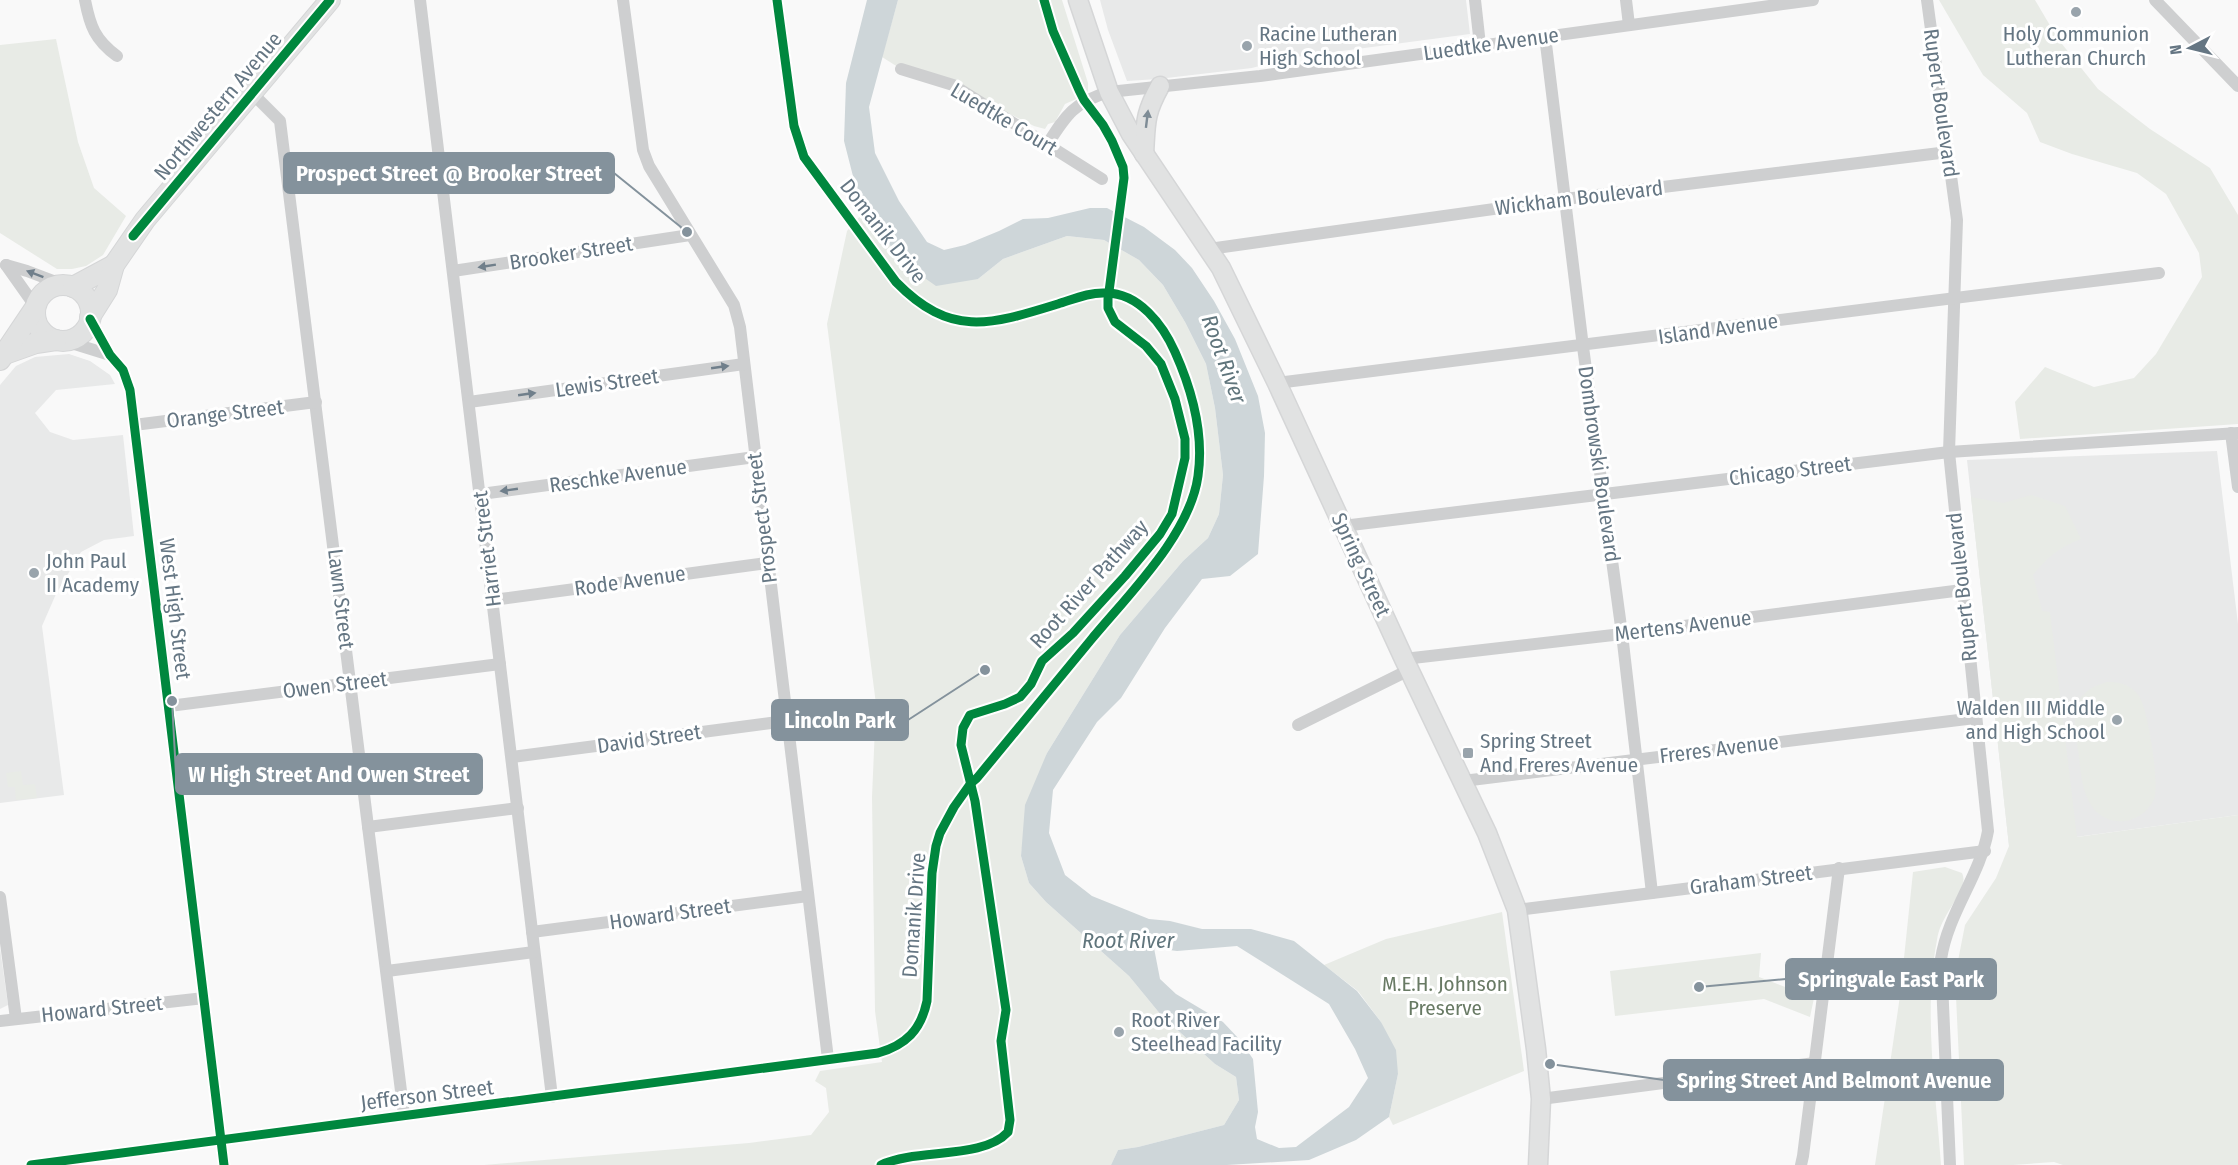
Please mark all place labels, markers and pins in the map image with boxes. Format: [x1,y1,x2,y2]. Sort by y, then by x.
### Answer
marker: Holy Communion Lutheran Church [2069,5,2083,19]
place label: Racine Lutheran High School [1259,21,1398,71]
place label: Holy Communion Lutheran Church [2003,21,2149,71]
marker: Racine Lutheran High School [1240,39,1254,53]
callout: Prospect Street @ Brooker Street [284,153,614,193]
place label: John Paul II Academy [46,548,140,598]
marker: John Paul II Academy [27,566,41,580]
place label: Walden III Middle and High School [1957,695,2105,745]
callout: Lincoln Park [772,700,908,740]
marker: Walden III Middle and High School [2110,713,2124,727]
place label: Spring Street And Freres Avenue [1480,728,1638,778]
marker: Spring Street And Freres Avenue [1461,746,1475,760]
callout: W High Street And Owen Street [176,754,482,794]
callout: Springvale East Park [1786,959,1996,999]
place label: Root River Steelhead Facility [1131,1007,1282,1057]
marker: Root River Steelhead Facility [1112,1025,1126,1039]
callout: Spring Street And Belmont Avenue [1664,1060,2003,1100]

